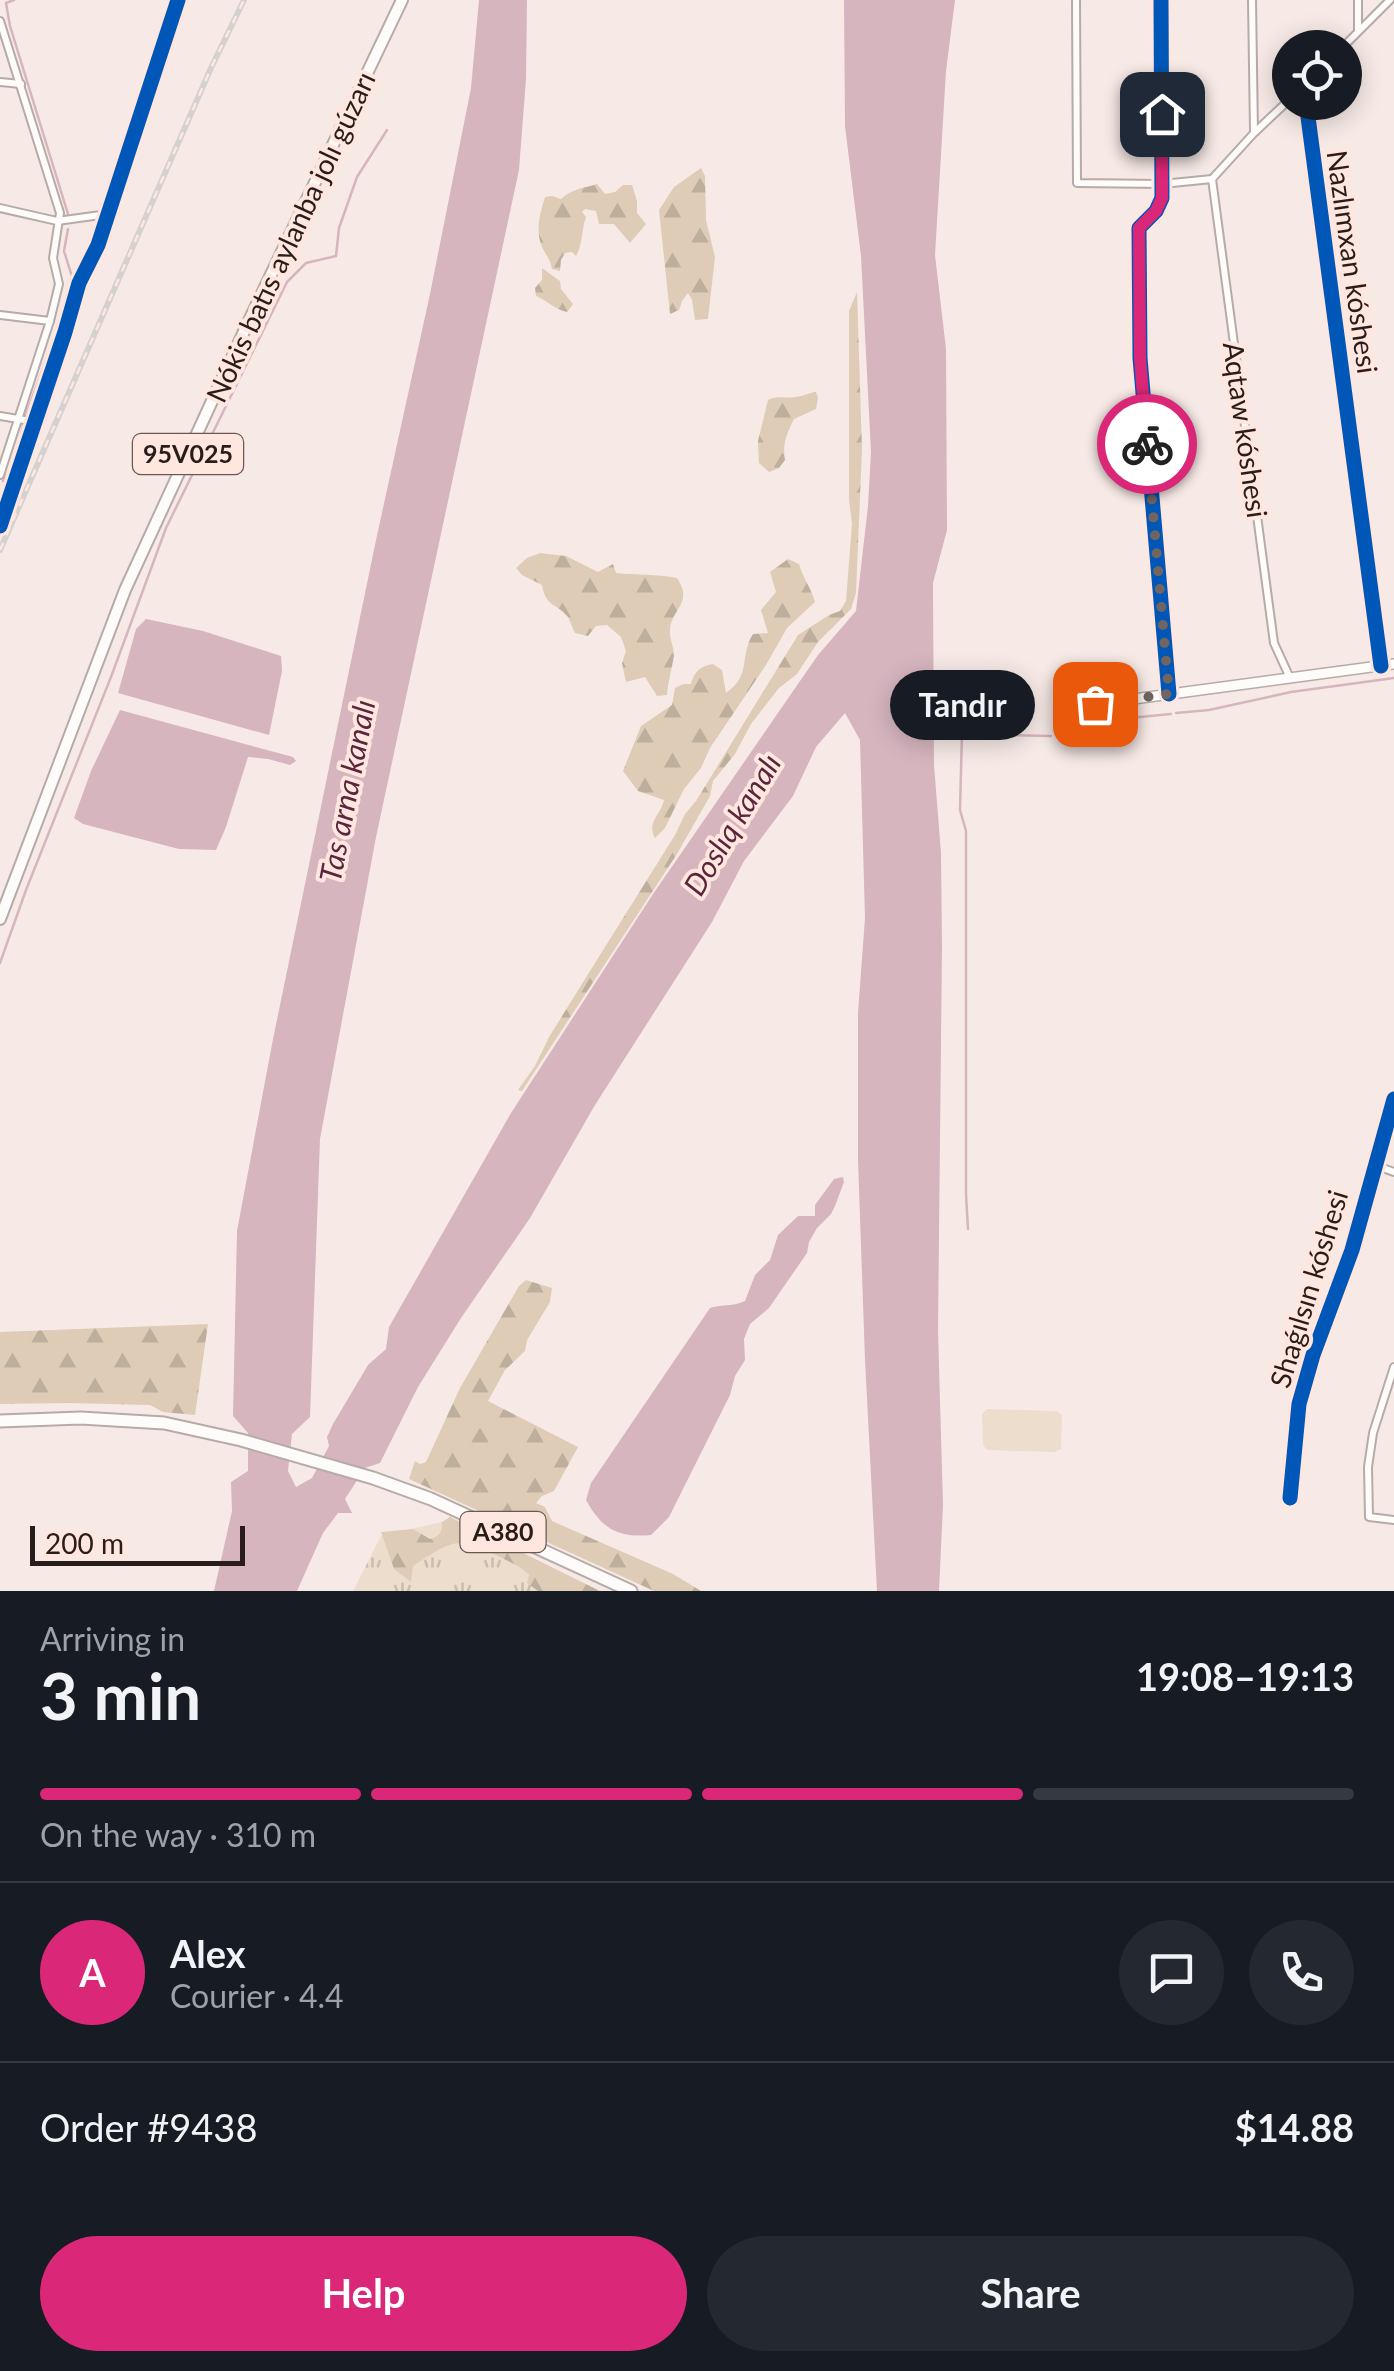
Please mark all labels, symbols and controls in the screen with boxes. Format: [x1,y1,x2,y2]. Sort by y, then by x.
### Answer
map controls [1272,30,1362,120]
button: locate [1272,30,1362,120]
street label: Nókis batıs aylanba jolı gúzarı [198,66,382,407]
pin [1120,72,1205,157]
icon: home [1135,87,1190,142]
street label: Nazlımxan kóshesi [1320,148,1385,376]
street label: Aqtaw kóshesi [1217,340,1275,520]
courier [1097,394,1197,494]
icon: bike [1120,417,1175,472]
road number: 95V025 [133,434,243,474]
pin [1053,662,1138,747]
callout: Tandır [890,669,1035,739]
icon: bag [1068,677,1123,732]
text: Tandır [918,685,1007,724]
water label: Tas arna kanalı [311,696,381,885]
water label: Doslıq kanalı [675,747,788,901]
street label: Shaǵılsın kóshesi [1262,1186,1354,1392]
road number: A380 [460,1512,546,1552]
scale bar [30,1521,245,1566]
text: 200 m [45,1526,124,1560]
text: Arriving in [40,1619,185,1658]
text: 19:08–19:13 [1136,1653,1354,1699]
text: 3 min [40,1656,201,1734]
text: On the way · 310 m [40,1815,316,1854]
button: chat [1119,1920,1224,2025]
button: phone [1249,1920,1354,2025]
text: Alex [170,1930,246,1976]
text: A [79,1949,106,1995]
text: Courier · 4.4 [170,1976,344,2015]
text: Order #9438 [40,2104,257,2150]
text: $14.88 [1235,2104,1354,2150]
button: Help [40,2236,687,2351]
button: Share [707,2236,1354,2351]

